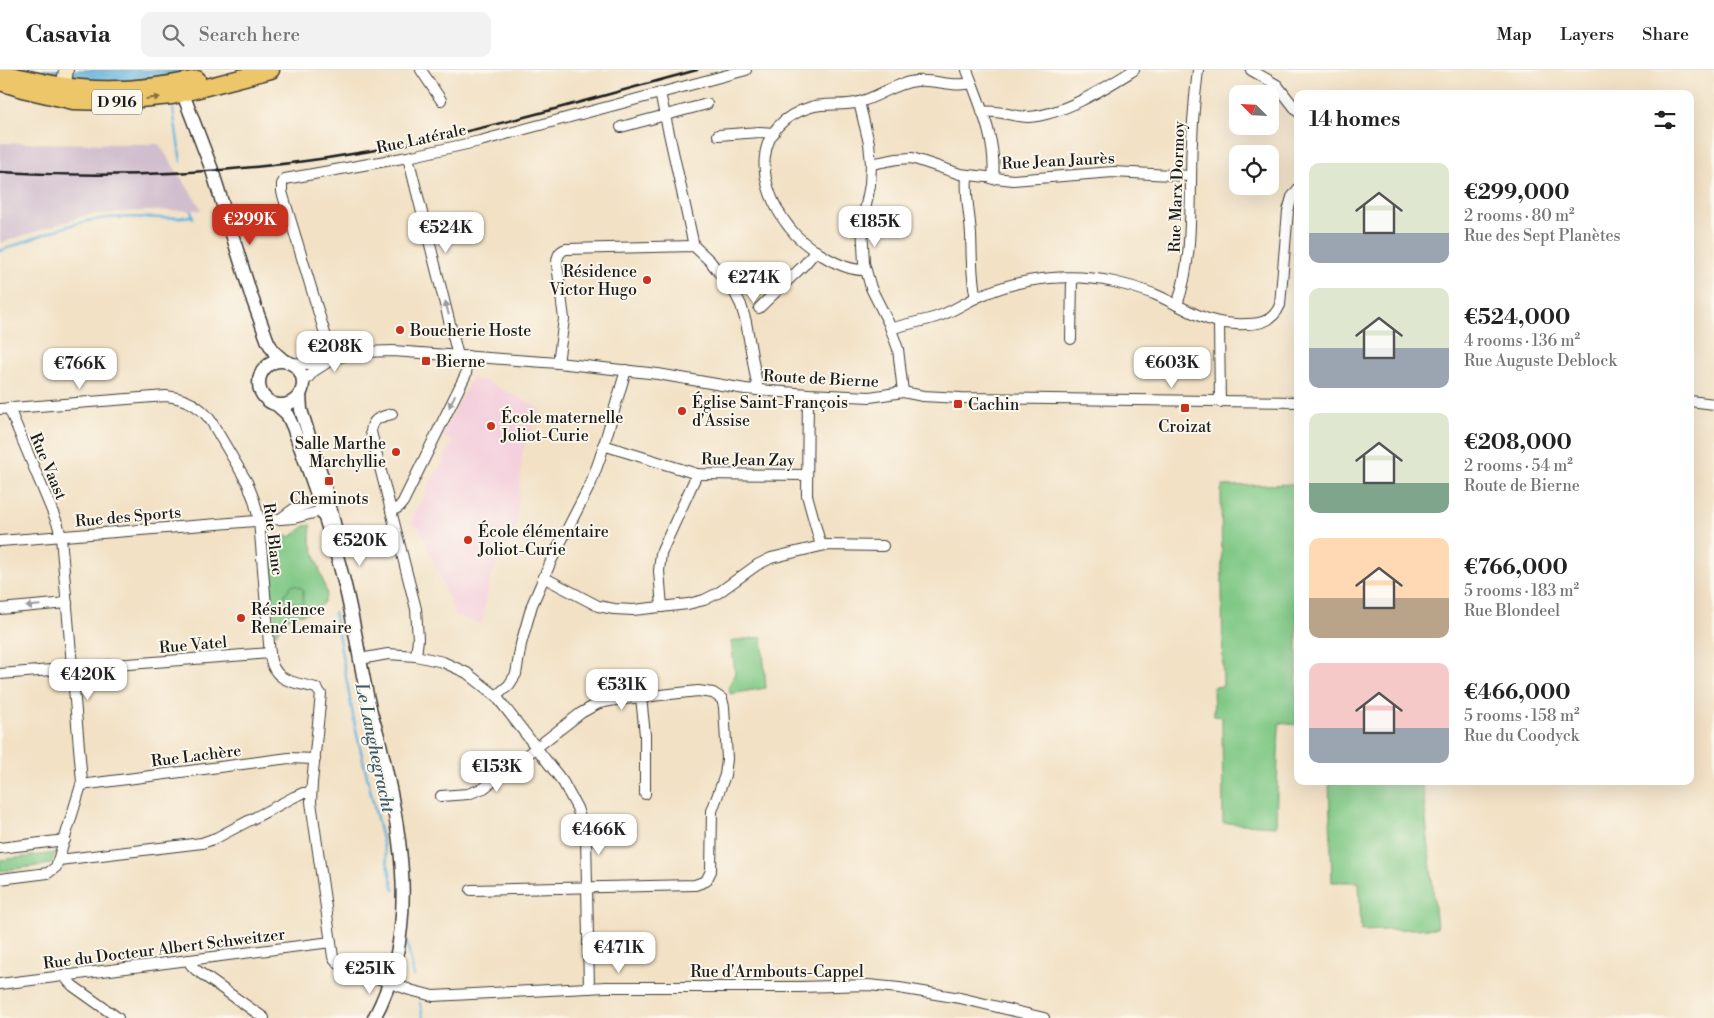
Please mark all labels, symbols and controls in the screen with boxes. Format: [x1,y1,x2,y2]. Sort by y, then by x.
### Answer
search box [141,12,491,57]
text: Casavia [25,20,111,50]
icon: search [159,21,187,49]
text: Search here [199,23,300,47]
text: Map [1497,23,1532,46]
text: Layers [1560,23,1614,46]
text: Share [1642,23,1689,46]
north arrow [1229,85,1279,135]
map controls [1229,85,1279,195]
road number: D 916 [92,90,142,114]
one-way arrow [145,94,161,102]
icon: filters [1651,106,1679,134]
text: 14 homes [1309,107,1400,133]
street label: Rue Latérale [374,120,468,158]
street label: Rue Marx Dormoy [1165,121,1189,253]
button: locate [1229,145,1279,195]
street label: Rue Jean Jaurès [1001,148,1115,174]
text: €299,000 [1464,180,1570,206]
icon: home [1349,183,1409,243]
pin: €299K [215,204,285,246]
pin: €185K [840,206,910,248]
text: 2 rooms · 80 m² [1464,206,1575,226]
text: €299K [223,210,277,230]
pin: €524K [411,212,481,254]
text: €185K [850,212,900,232]
text: €524K [419,218,473,238]
text: Rue des Sept Planètes [1464,226,1621,246]
place label: Résidence Victor Hugo [548,262,637,300]
pin: €274K [719,262,789,304]
text: €274K [728,268,780,288]
marker: Résidence Victor Hugo [641,274,653,286]
one-way arrow [443,301,451,316]
text: €524,000 [1464,305,1570,331]
icon: home [1349,308,1409,368]
place label: Boucherie Hoste [409,321,531,341]
marker: Boucherie Hoste [394,324,406,336]
pin: €208K [300,330,370,373]
text: 4 rooms · 136 m² [1464,331,1580,351]
text: €208K [307,337,363,357]
pin: €603K [1137,346,1207,389]
pin: €766K [45,348,115,390]
text: Rue Auguste Deblock [1464,351,1617,371]
place label: Bierne [435,352,485,372]
text: €603K [1145,353,1199,373]
text: €766K [54,354,106,374]
marker: Bierne [420,355,432,367]
street label: Route de Bierne [763,366,879,392]
place label: Église Saint-François d'Assise [692,391,848,431]
one-way arrow [448,394,456,409]
place label: Cachin [968,395,1020,415]
marker: Cachin [952,398,964,410]
marker: Croizat [1179,402,1191,414]
marker: Église Saint-François d'Assise [676,405,688,417]
place label: École maternelle Joliot-Curie [500,406,623,446]
place label: Croizat [1158,417,1212,437]
marker: École maternelle Joliot-Curie [485,420,497,432]
street label: Rue Vaast [25,430,71,503]
text: €208,000 [1464,430,1572,456]
icon: home [1349,433,1409,493]
place label: Salle Marthe Marchyllie [295,434,386,472]
marker: Salle Marthe Marchyllie [390,446,402,458]
street label: Rue Jean Zay [701,449,795,471]
text: 2 rooms · 54 m² [1464,456,1573,476]
marker: Cheminots [323,475,335,487]
text: Route de Bierne [1464,476,1580,496]
place label: Cheminots [290,489,368,509]
street label: Rue des Sports [74,502,182,532]
street label: Rue Blanc [259,502,287,577]
place label: École élémentaire Joliot-Curie [477,520,609,560]
pin: €520K [325,524,395,567]
text: €520K [333,531,387,551]
marker: École élémentaire Joliot-Curie [462,534,474,546]
text: €766,000 [1464,555,1568,581]
icon: home [1349,558,1409,618]
text: 5 rooms · 183 m² [1464,581,1579,601]
place label: Résidence René Lemaire [251,600,352,638]
text: Rue Blondeel [1464,601,1560,621]
one-way arrow [25,603,41,611]
marker: Résidence René Lemaire [235,612,247,624]
street label: Rue Vatel [158,632,228,658]
pin: €420K [53,658,123,701]
text: €420K [60,665,116,685]
pin: €531K [587,668,657,711]
text: €531K [597,675,647,695]
water label: Le Langhegracht [349,680,400,816]
text: €466,000 [1464,680,1570,706]
icon: home [1349,683,1409,743]
text: 5 rooms · 158 m² [1464,706,1580,726]
text: Rue du Coodyck [1464,726,1579,746]
street label: Rue Lachère [150,741,242,771]
pin: €153K [462,750,532,793]
text: €153K [472,757,522,777]
pin: €466K [564,814,634,856]
text: €466K [572,820,626,840]
street label: Rue du Docteur Albert Schweitzer [42,924,286,974]
pin: €471K [584,932,654,974]
text: €471K [594,938,644,958]
pin: €251K [335,952,405,995]
text: €251K [345,959,396,979]
street label: Rue d'Armbouts-Cappel [690,962,864,982]

